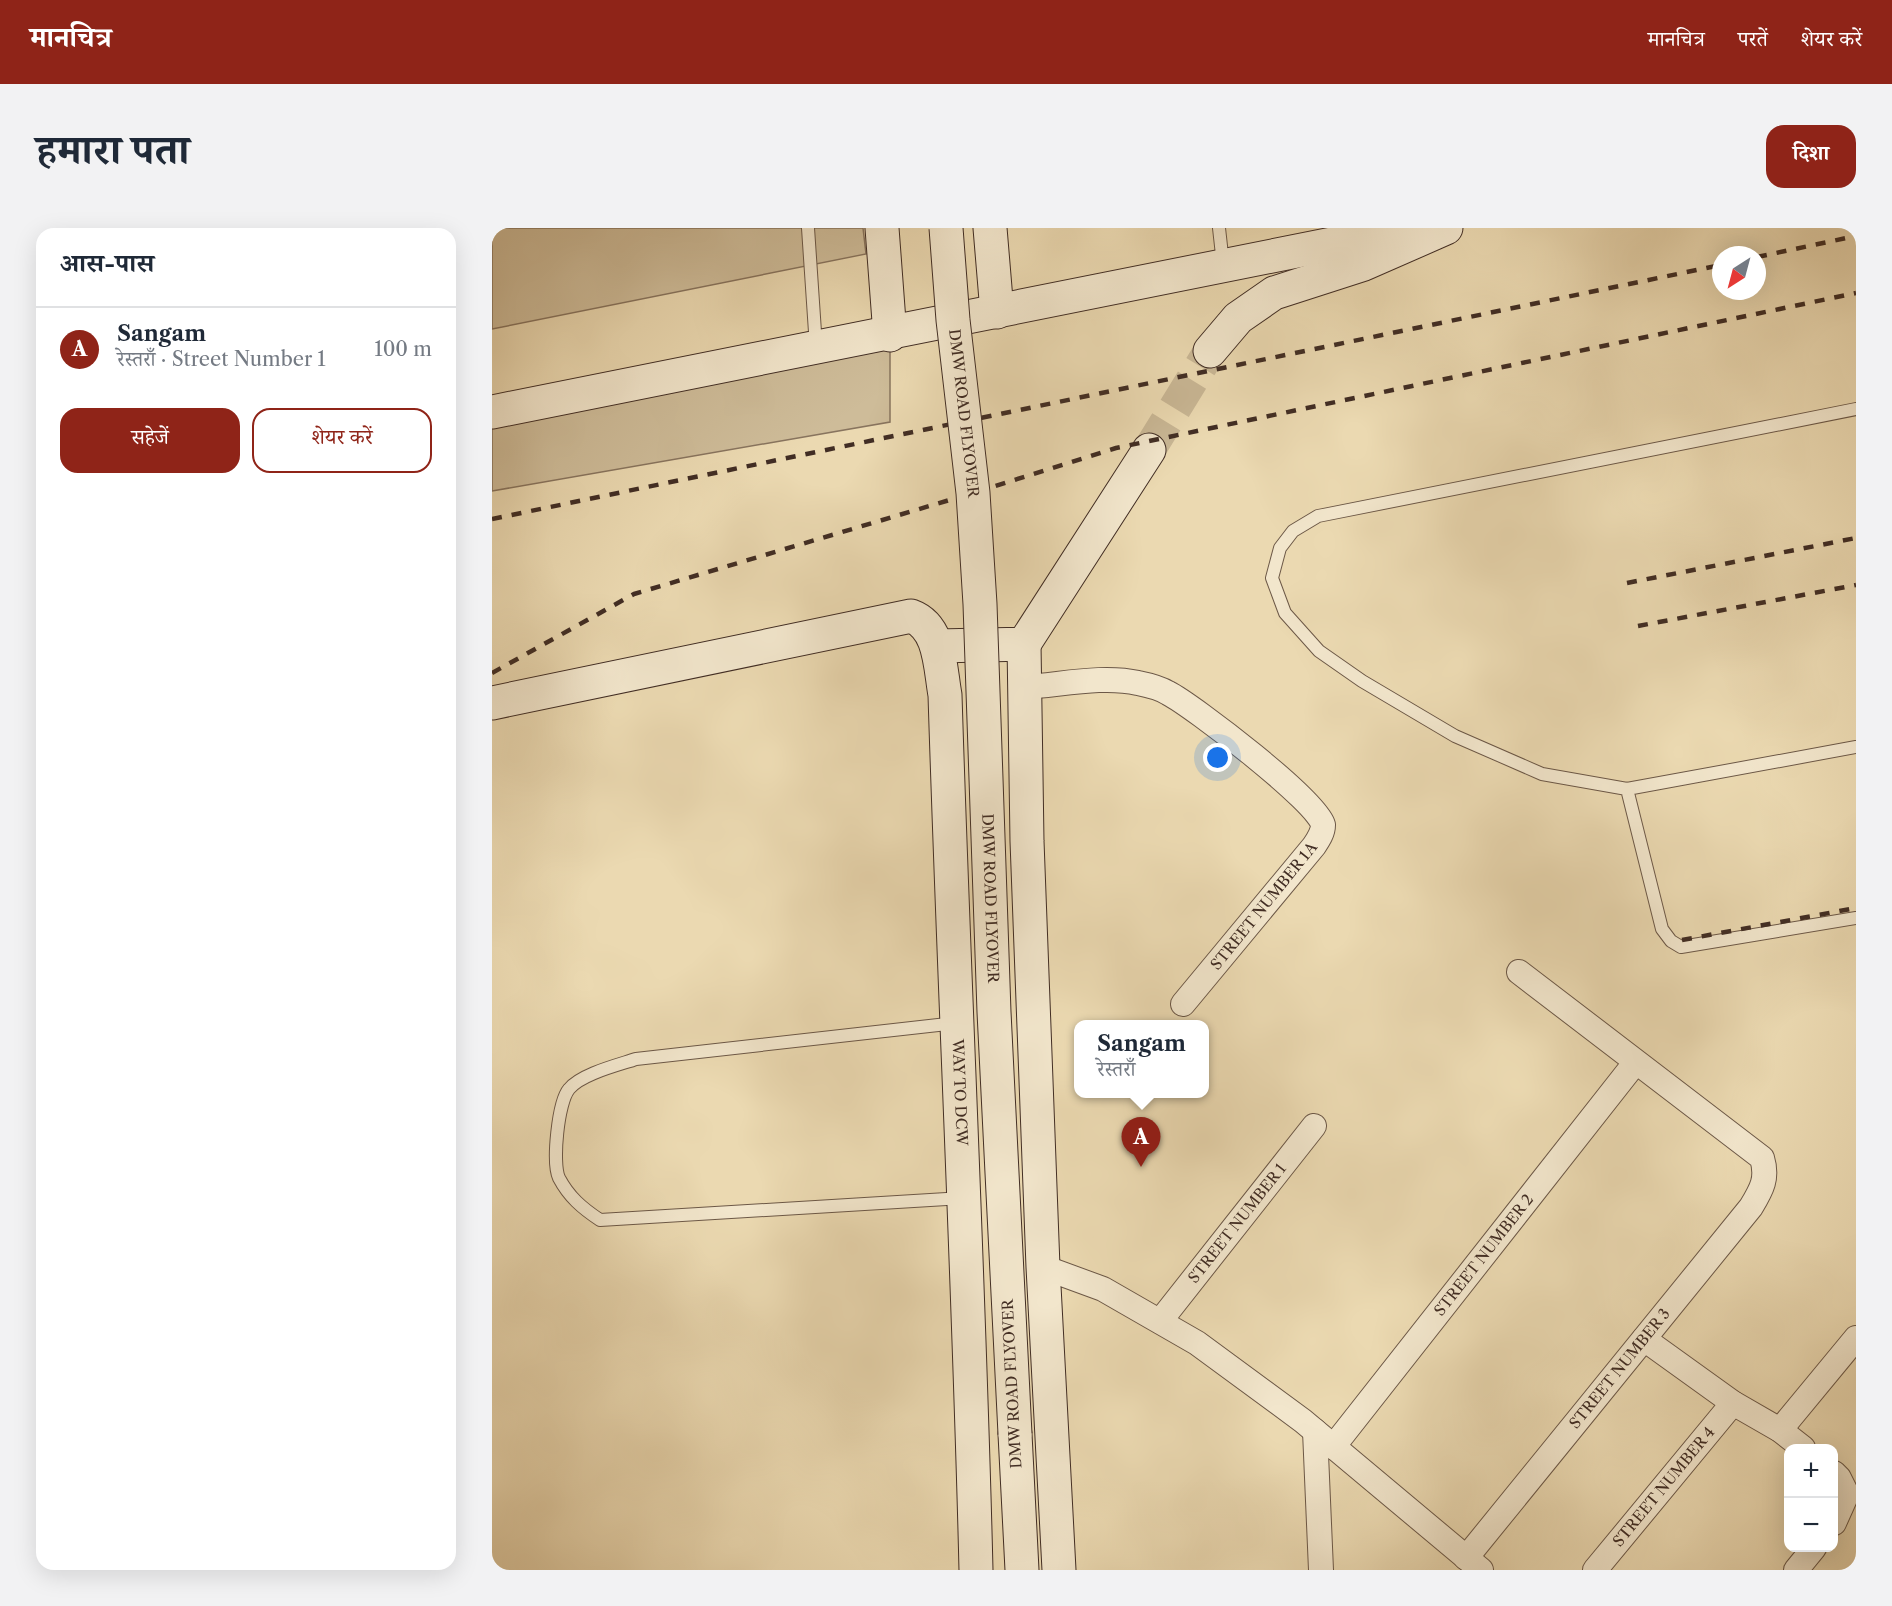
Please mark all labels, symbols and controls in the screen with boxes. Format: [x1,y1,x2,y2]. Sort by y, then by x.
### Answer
text: मानचित्र [30,20,112,54]
text: मानचित्र [1648,26,1705,51]
text: परतें [1738,26,1768,51]
text: शेयर करें [1801,26,1862,51]
text: हमारा पता [36,123,189,175]
button: दिशा [1766,125,1856,188]
north arrow [1712,246,1766,300]
text: आस-पास [60,247,154,279]
text: Sangam [117,320,206,347]
street label: DMW ROAD FLYOVER [945,328,984,499]
text: A [72,337,87,361]
text: 100 m [374,337,432,361]
text: रेस्तराँ · Street Number 1 [117,347,326,371]
button: सहेजें [60,408,240,473]
button: शेयर करें [252,408,432,473]
your location [1203,743,1232,772]
street label: DMW ROAD FLYOVER [978,813,1003,984]
street label: STREET NUMBER 1A [1206,837,1322,973]
popup [1074,1020,1209,1098]
text: Sangam [1097,1030,1186,1057]
street label: WAY TO DCW [949,1038,972,1147]
text: रेस्तराँ [1097,1057,1135,1081]
pin: A [1122,1118,1160,1167]
street label: STREET NUMBER 1 [1184,1159,1290,1287]
street label: STREET NUMBER 2 [1430,1190,1537,1320]
street label: DMW ROAD FLYOVER [998,1298,1025,1469]
street label: STREET NUMBER 3 [1565,1304,1674,1432]
street label: STREET NUMBER 4 [1608,1423,1718,1550]
map controls [1784,1444,1838,1552]
button: + [1784,1444,1838,1498]
button: − [1784,1498,1838,1552]

